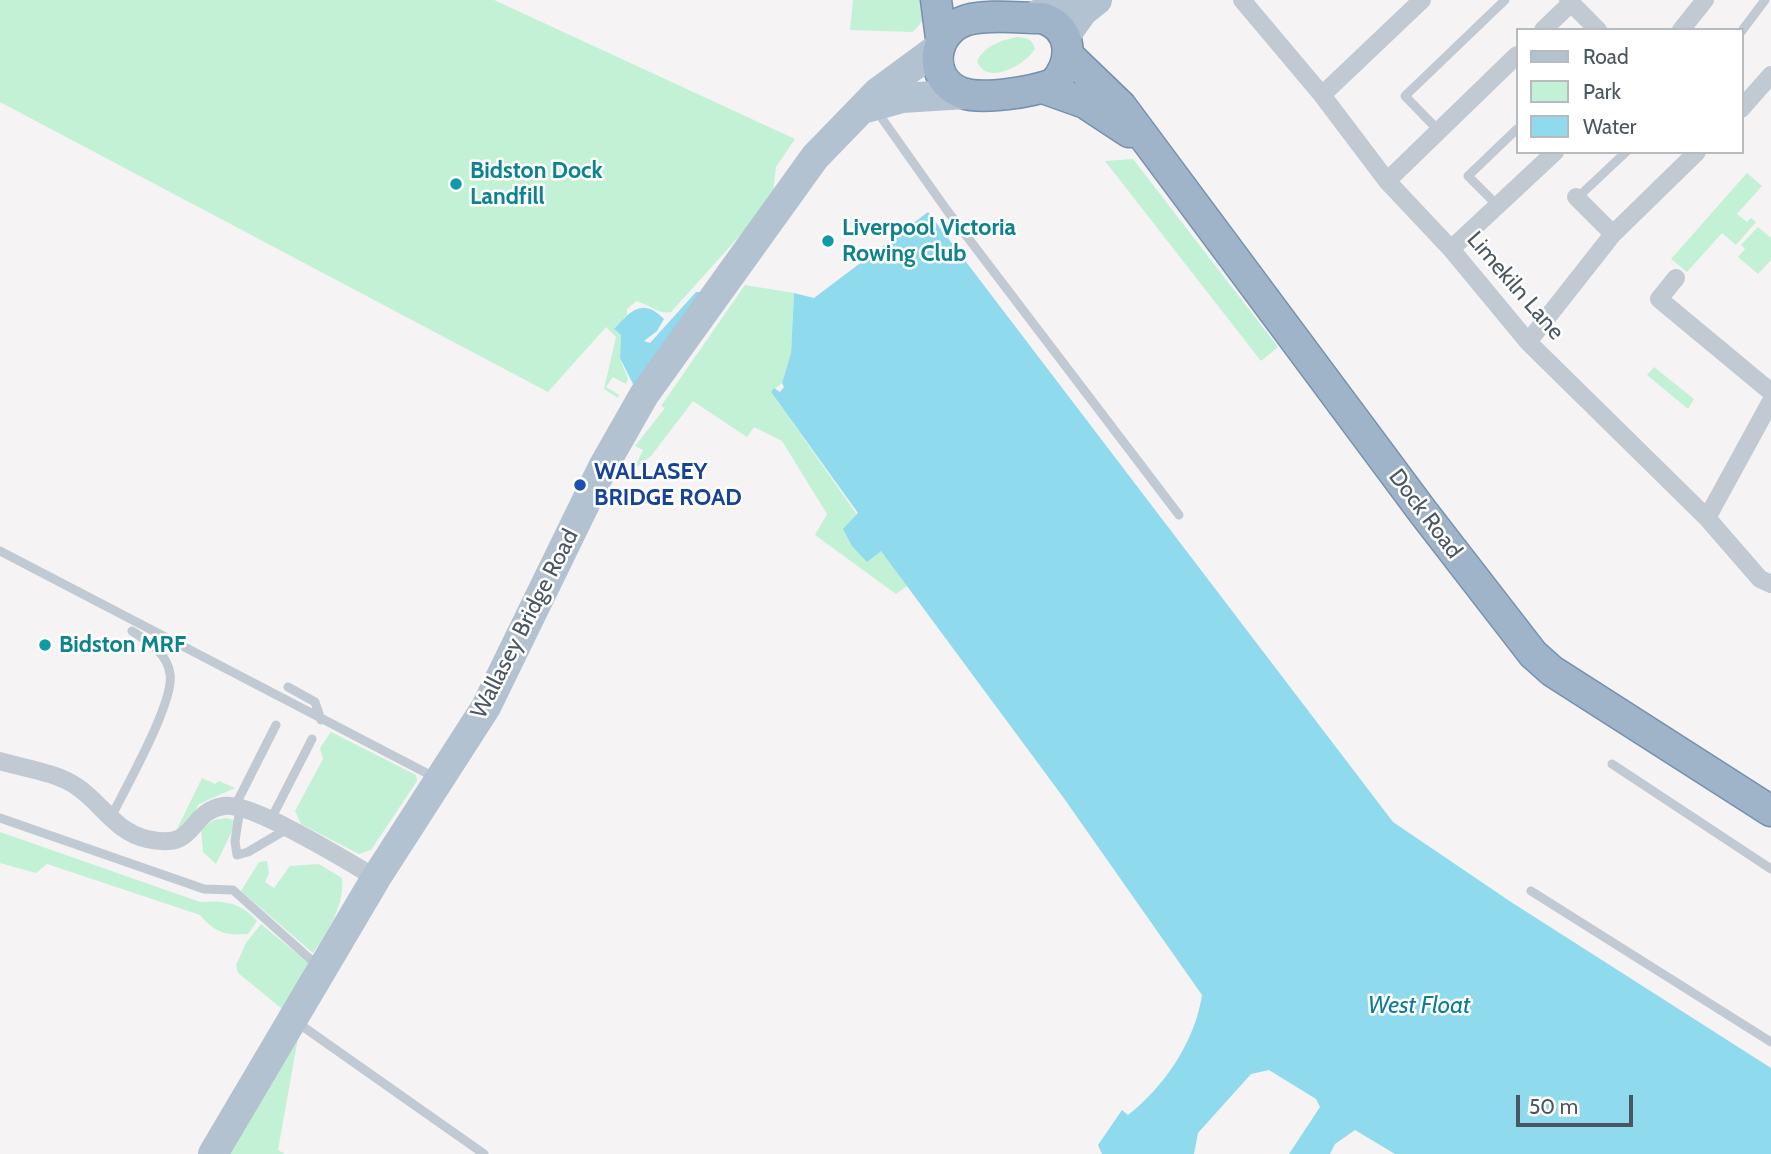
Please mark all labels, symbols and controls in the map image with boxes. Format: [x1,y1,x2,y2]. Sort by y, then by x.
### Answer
legend [1516,28,1743,154]
text: Road [1583,44,1629,69]
text: Park [1583,79,1621,104]
text: Water [1583,114,1636,139]
place label: Bidston Dock Landfill [470,157,603,211]
marker: Bidston Dock Landfill [448,176,464,192]
place label: Liverpool Victoria Rowing Club [842,214,1016,268]
street label: Limekiln Lane [1461,226,1569,346]
marker: Liverpool Victoria Rowing Club [820,233,836,249]
place label: WALLASEY BRIDGE ROAD [594,458,742,512]
street label: Dock Road [1382,464,1468,564]
marker: WALLASEY BRIDGE ROAD [572,477,588,493]
street label: Wallasey Bridge Road [465,525,585,723]
place label: Bidston MRF [59,631,186,659]
marker: Bidston MRF [37,637,53,653]
water label: West Float [1368,992,1470,1020]
scale bar [1519,1080,1636,1124]
text: 50 m [1529,1094,1578,1119]

